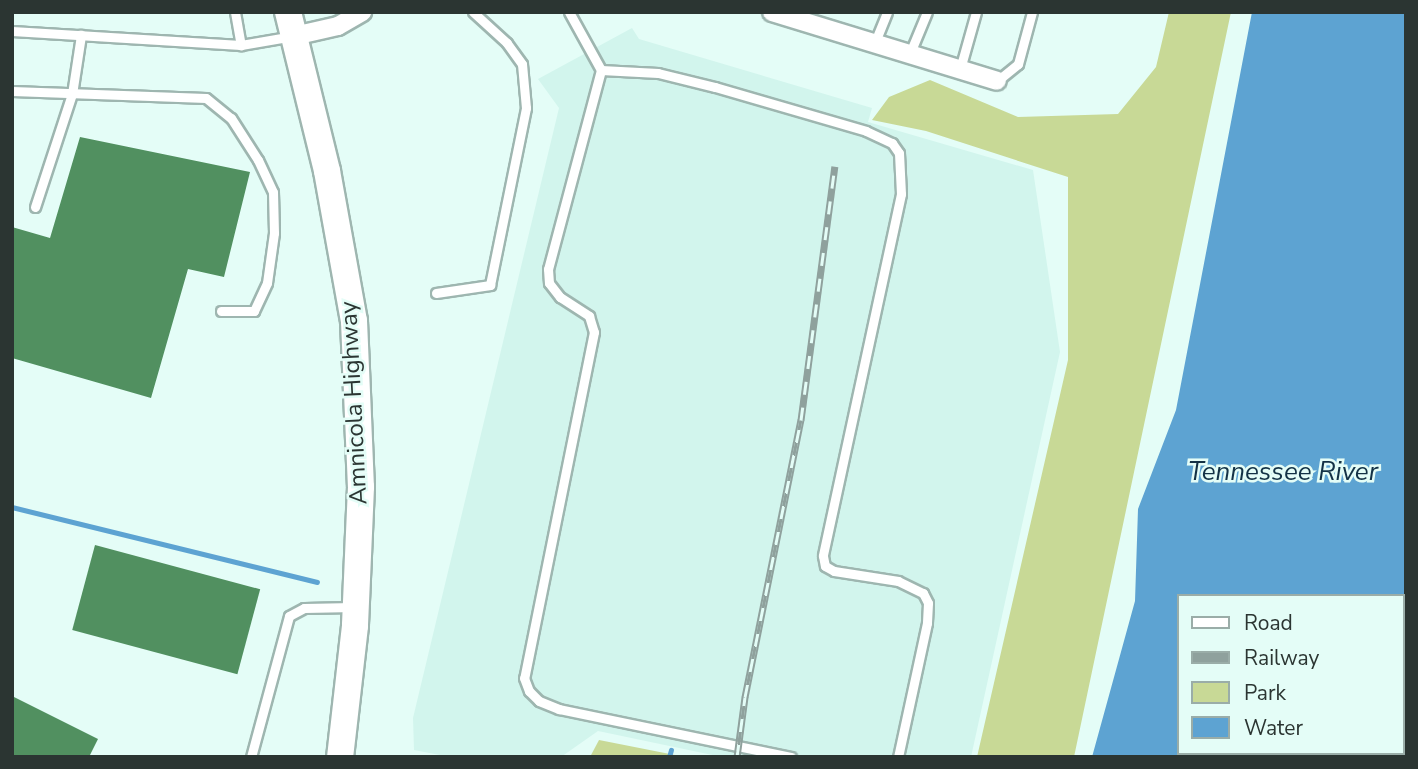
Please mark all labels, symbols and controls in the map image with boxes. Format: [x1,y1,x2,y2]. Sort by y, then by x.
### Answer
street label: Amnicola Highway [334,301,374,505]
water label: Tennessee River [1188,456,1378,488]
legend [1176,594,1404,755]
text: Road [1244,609,1293,637]
text: Railway [1244,644,1319,672]
text: Park [1244,679,1286,707]
text: Water [1244,714,1303,742]

